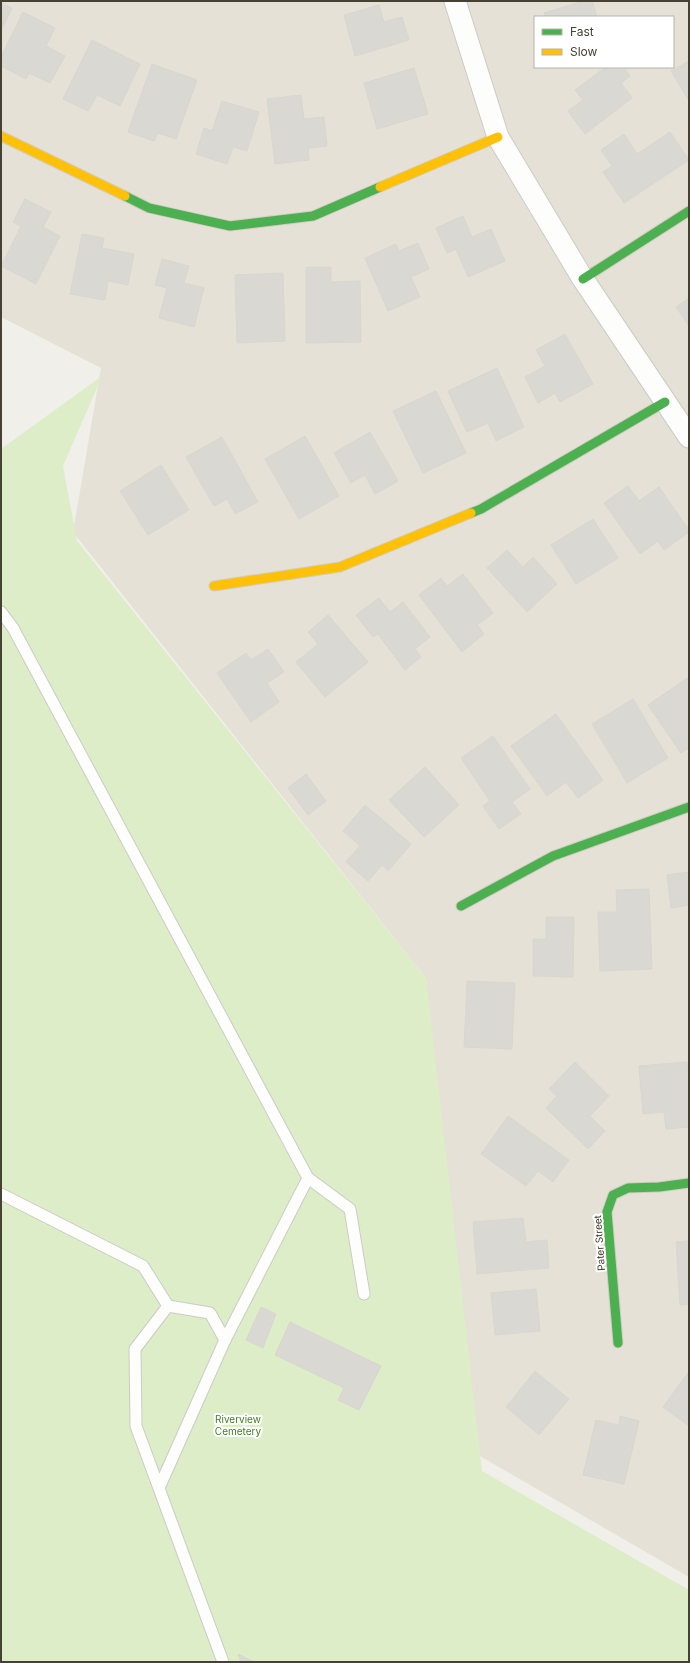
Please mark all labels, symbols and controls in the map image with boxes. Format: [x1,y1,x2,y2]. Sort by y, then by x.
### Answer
legend [534,16,674,68]
text: Fast [570,24,594,39]
text: Slow [570,44,598,59]
street label: Pater Street [591,1214,607,1271]
park label: Riverview Cemetery [215,1413,262,1437]

